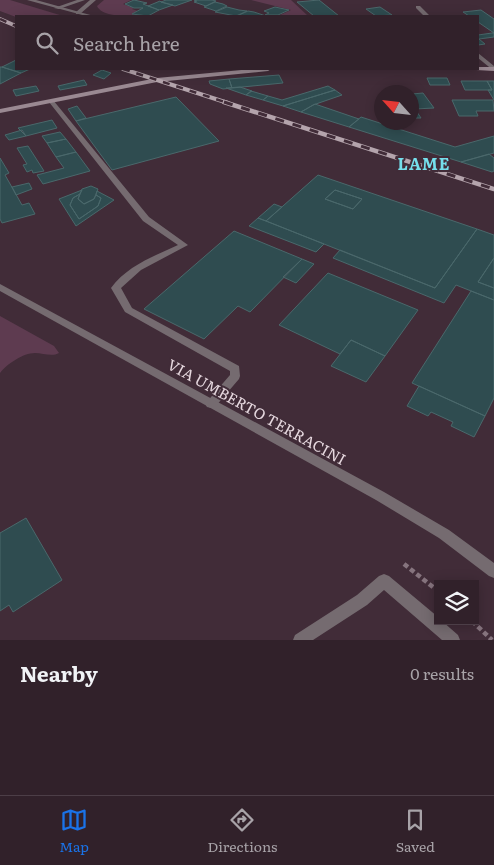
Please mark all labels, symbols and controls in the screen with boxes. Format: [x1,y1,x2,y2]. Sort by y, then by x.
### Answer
search box [15,15,479,70]
icon: search [33,29,61,57]
text: Search here [73,29,180,57]
north arrow [374,85,419,130]
district label: LAME [398,151,450,175]
street label: VIA UMBERTO TERRACINI [163,352,351,470]
map controls [434,580,479,625]
button: layers [434,580,479,625]
text: Nearby [20,657,98,688]
text: 0 results [410,661,474,685]
tab: Map [59,806,89,856]
tab: Directions [207,806,277,856]
tab: Saved [396,806,435,856]

